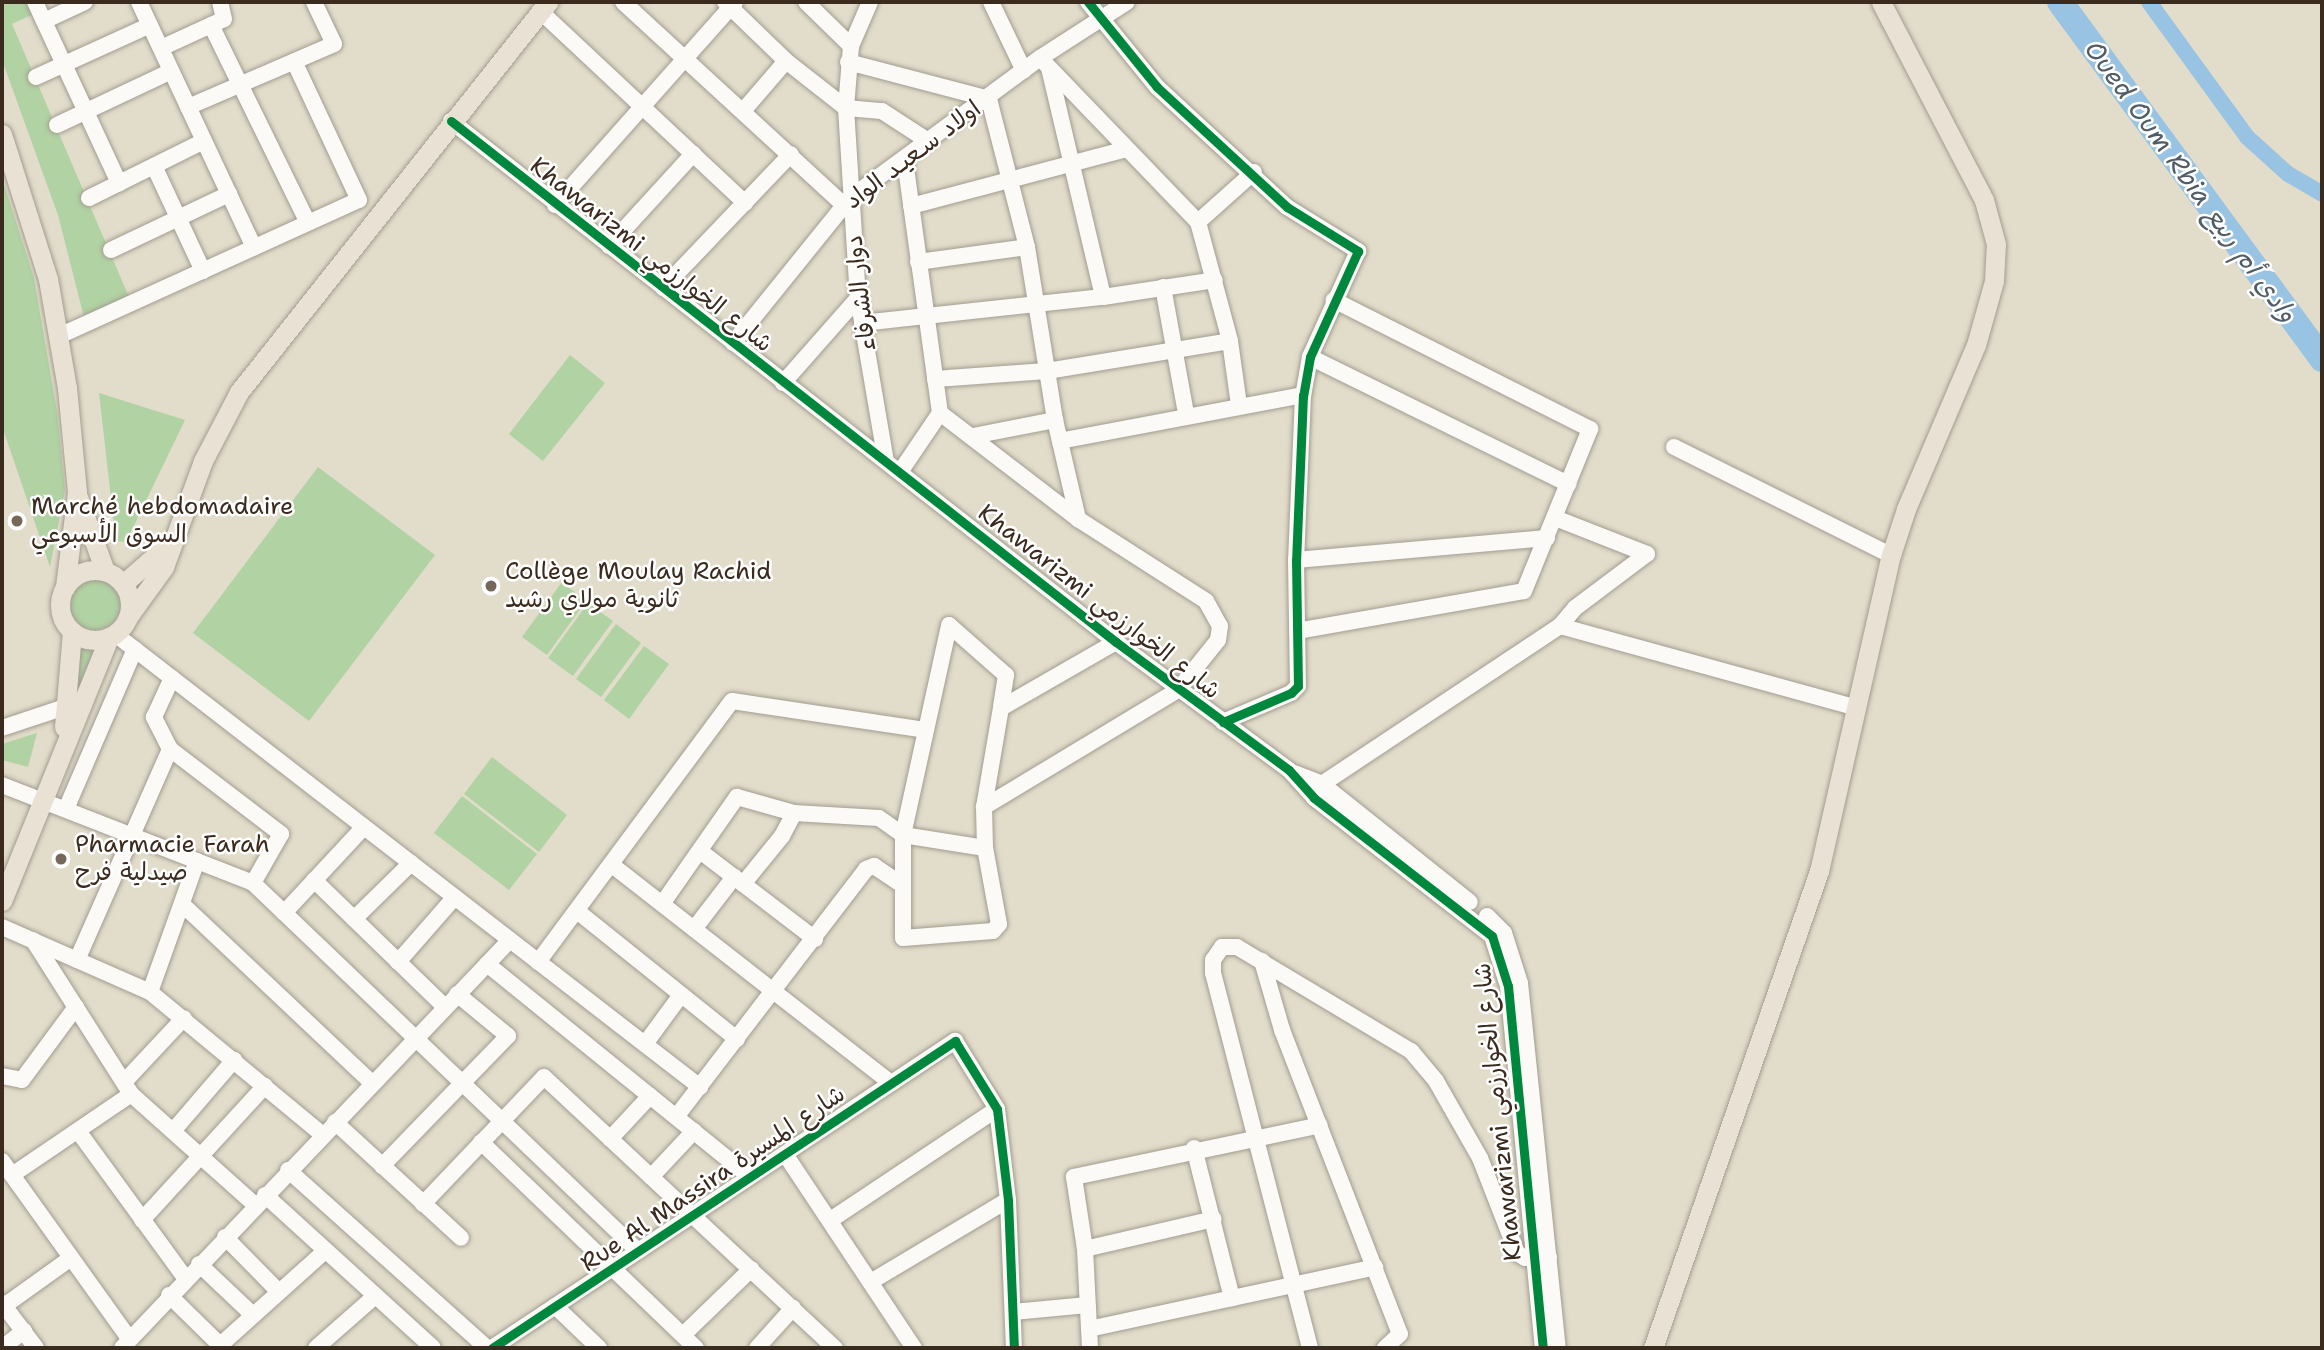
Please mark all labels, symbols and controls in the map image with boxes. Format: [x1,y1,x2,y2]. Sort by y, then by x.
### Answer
water label: Oued Oum Rbia وادي أم ربيع [2078,34,2304,328]
street label: اولاد سـعيـد الواد [839,94,987,216]
street label: Khawarizmi شارع الخوارزمي [524,151,778,359]
street label: دوار الشرفاء [840,233,882,353]
place label: Marché hebdomadaire السوق الأسبوعي [31,493,294,549]
street label: Khawarizmi شارع الخوارزمي [972,498,1226,706]
marker: Marché hebdomadaire السوق الأسبوعي [9,513,25,529]
place label: Collège Moulay Rachid ثانوية مولاي رشيد [505,558,772,614]
marker: Collège Moulay Rachid ثانوية مولاي رشيد [483,578,499,594]
place label: Pharmacie Farah صيدلية فرح [75,831,270,887]
marker: Pharmacie Farah صيدلية فرح [53,851,69,867]
street label: Khawarizmi شارع الخوارزمي [1468,961,1528,1263]
street label: Rue Al Massira شارع المسيرة [575,1080,851,1278]

